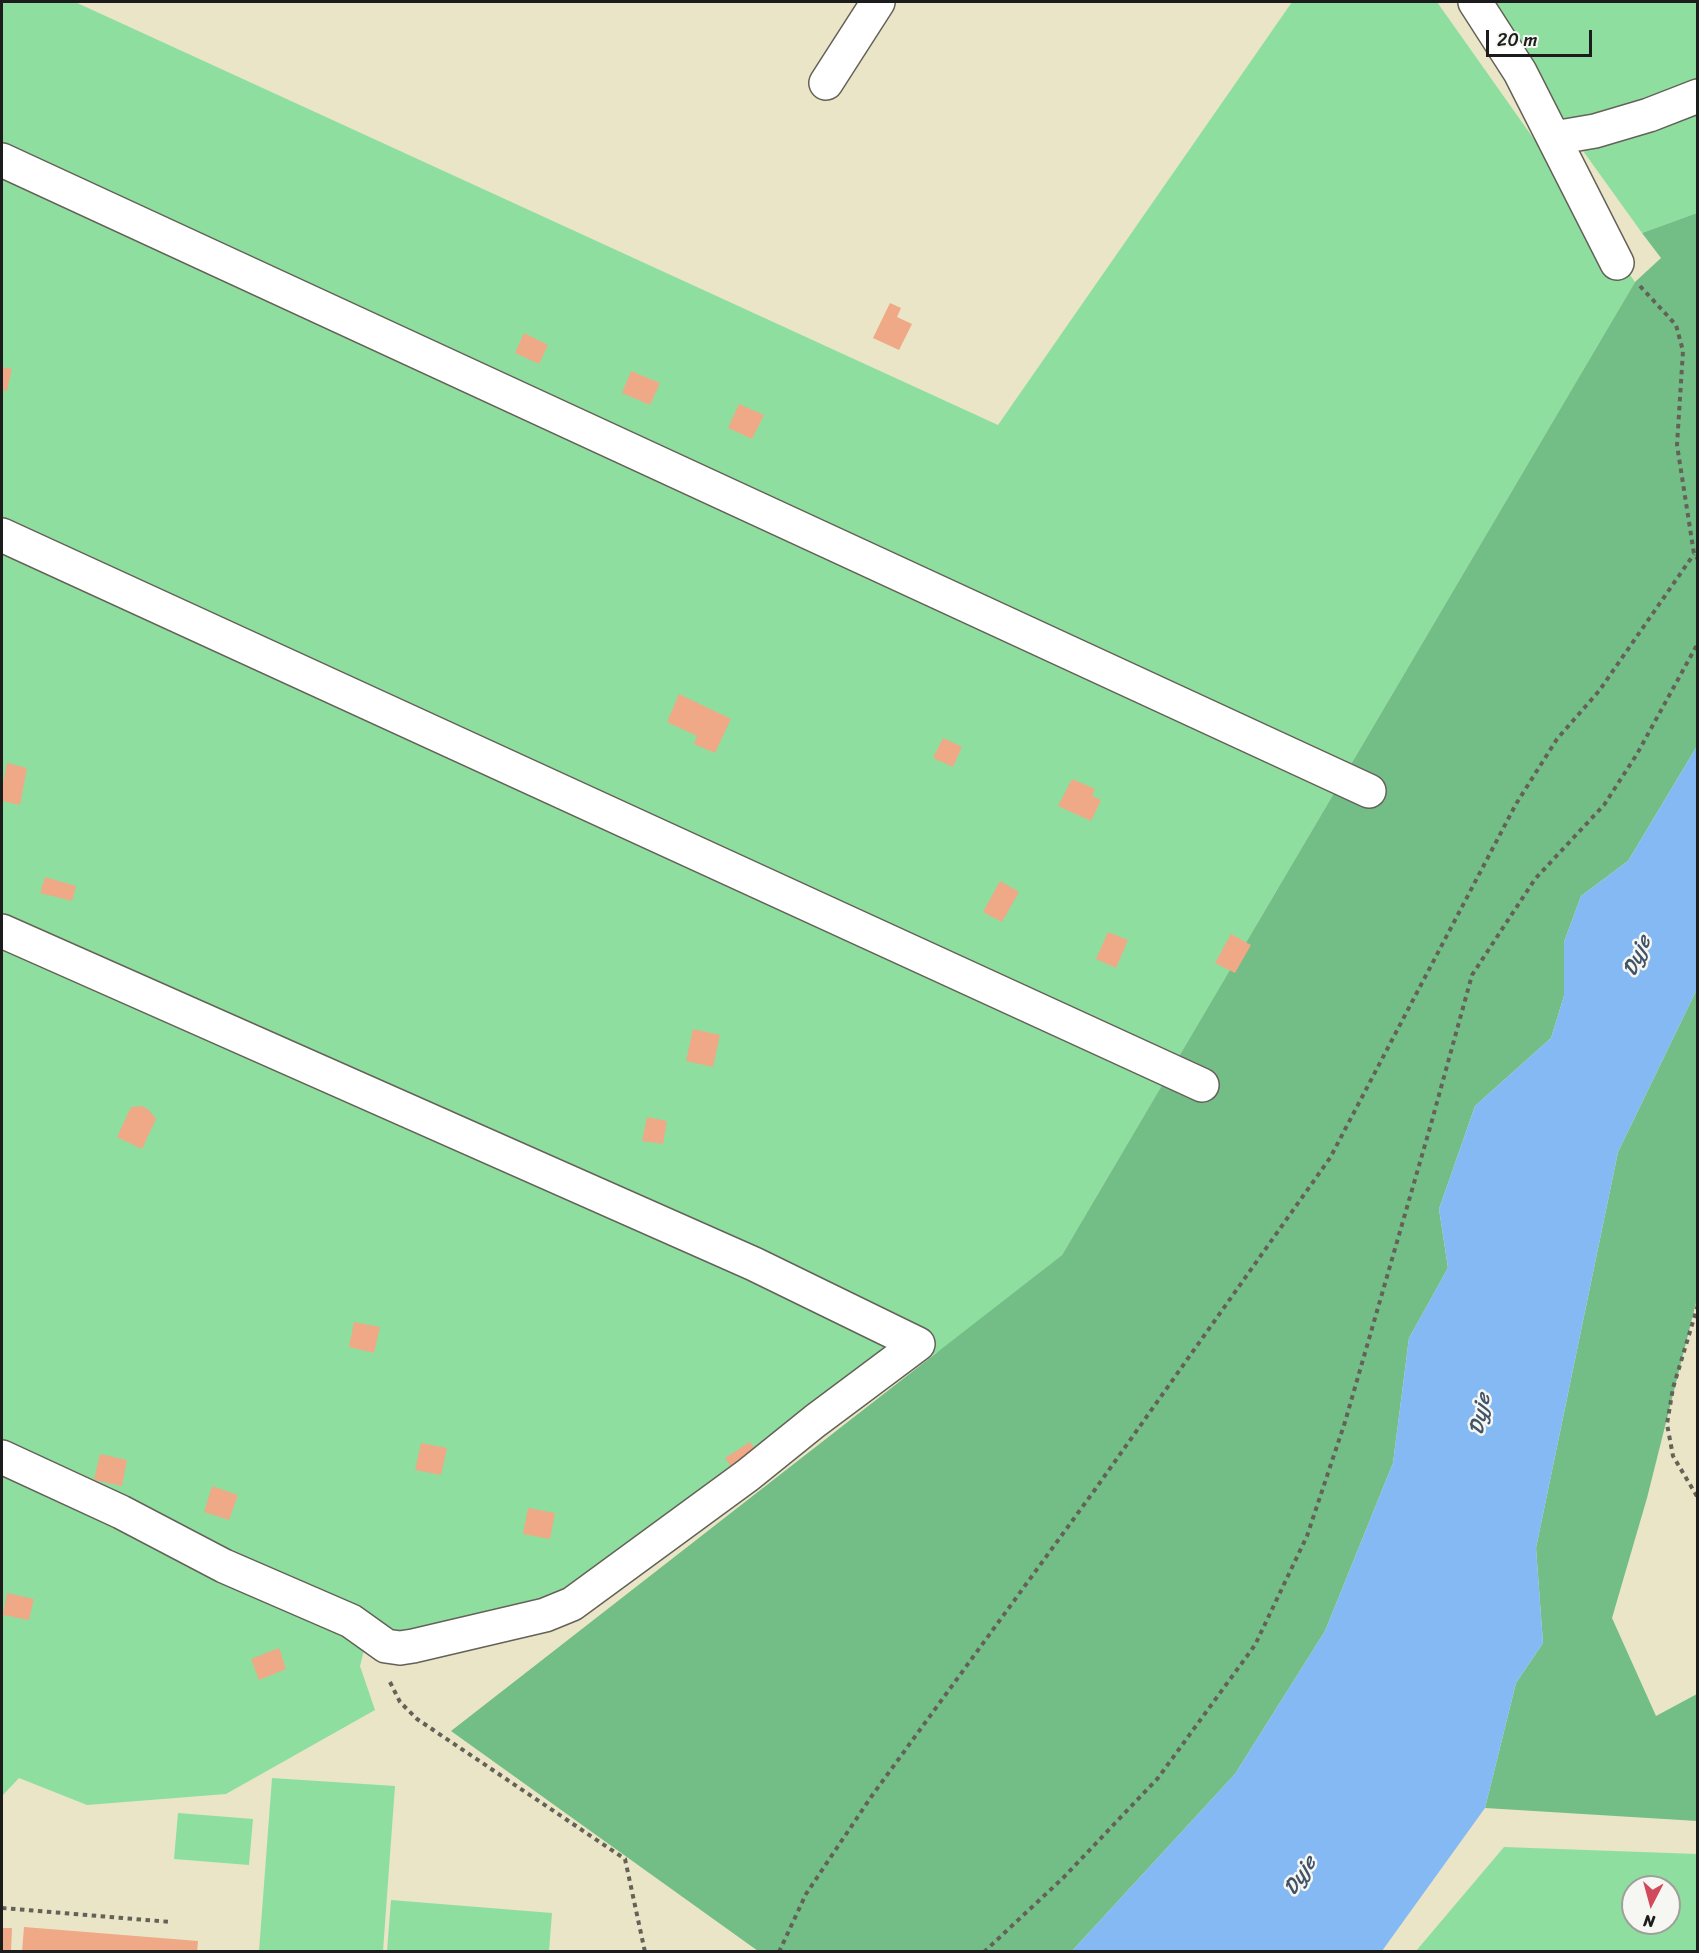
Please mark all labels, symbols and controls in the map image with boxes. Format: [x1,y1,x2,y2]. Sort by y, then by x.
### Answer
scale bar [1489,18,1596,56]
text: 20 m [1497,24,1537,56]
water label: Dyje [1618,932,1658,980]
water label: Dyje [1465,1391,1497,1437]
water label: Dyje [1279,1852,1323,1900]
north arrow [1621,1875,1681,1935]
text: N [1642,1906,1656,1936]

